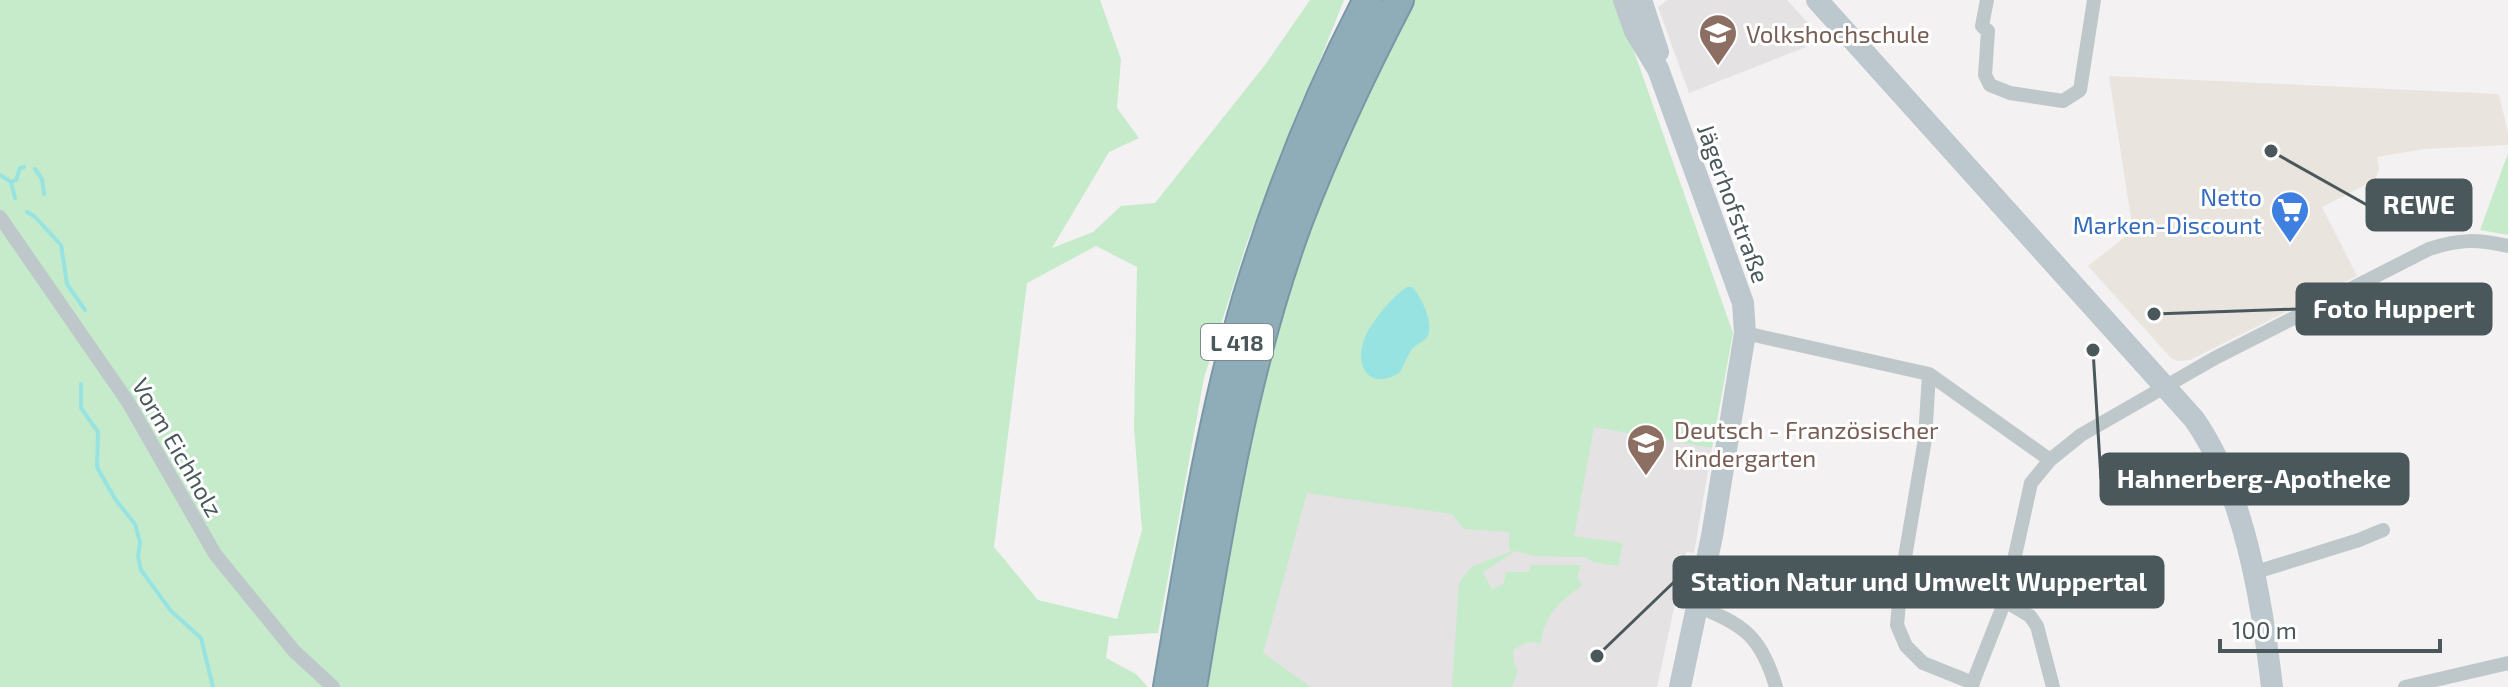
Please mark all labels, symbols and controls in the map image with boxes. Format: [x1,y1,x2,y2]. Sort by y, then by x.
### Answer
school or university icon: Volkshochschule [1697,12,1739,67]
place label: Volkshochschule [1746,19,1930,48]
street label: Jägerhofstraße [1692,120,1776,286]
callout: REWE [2367,180,2471,230]
place label: Netto Marken-Discount [2073,182,2262,239]
text: REWE [2383,188,2455,219]
supermarket icon: Netto Marken-Discount [2269,189,2311,244]
callout: Foto Huppert [2297,284,2491,334]
text: Foto Huppert [2313,292,2475,323]
road number: L 418 [1201,324,1273,360]
street label: Vorm Eichholz [127,372,229,522]
place label: Deutsch - Französischer Kindergarten [1674,415,1939,472]
school or university icon: Deutsch - Französischer Kindergarten [1625,422,1667,477]
callout: Hahnerberg-Apotheke [2101,454,2408,504]
text: Hahnerberg-Apotheke [2117,462,2391,493]
callout: Station Natur und Umwelt Wuppertal [1674,557,2163,607]
text: Station Natur und Umwelt Wuppertal [1691,565,2148,596]
scale bar [2220,603,2440,653]
text: 100 m [2232,615,2297,644]

